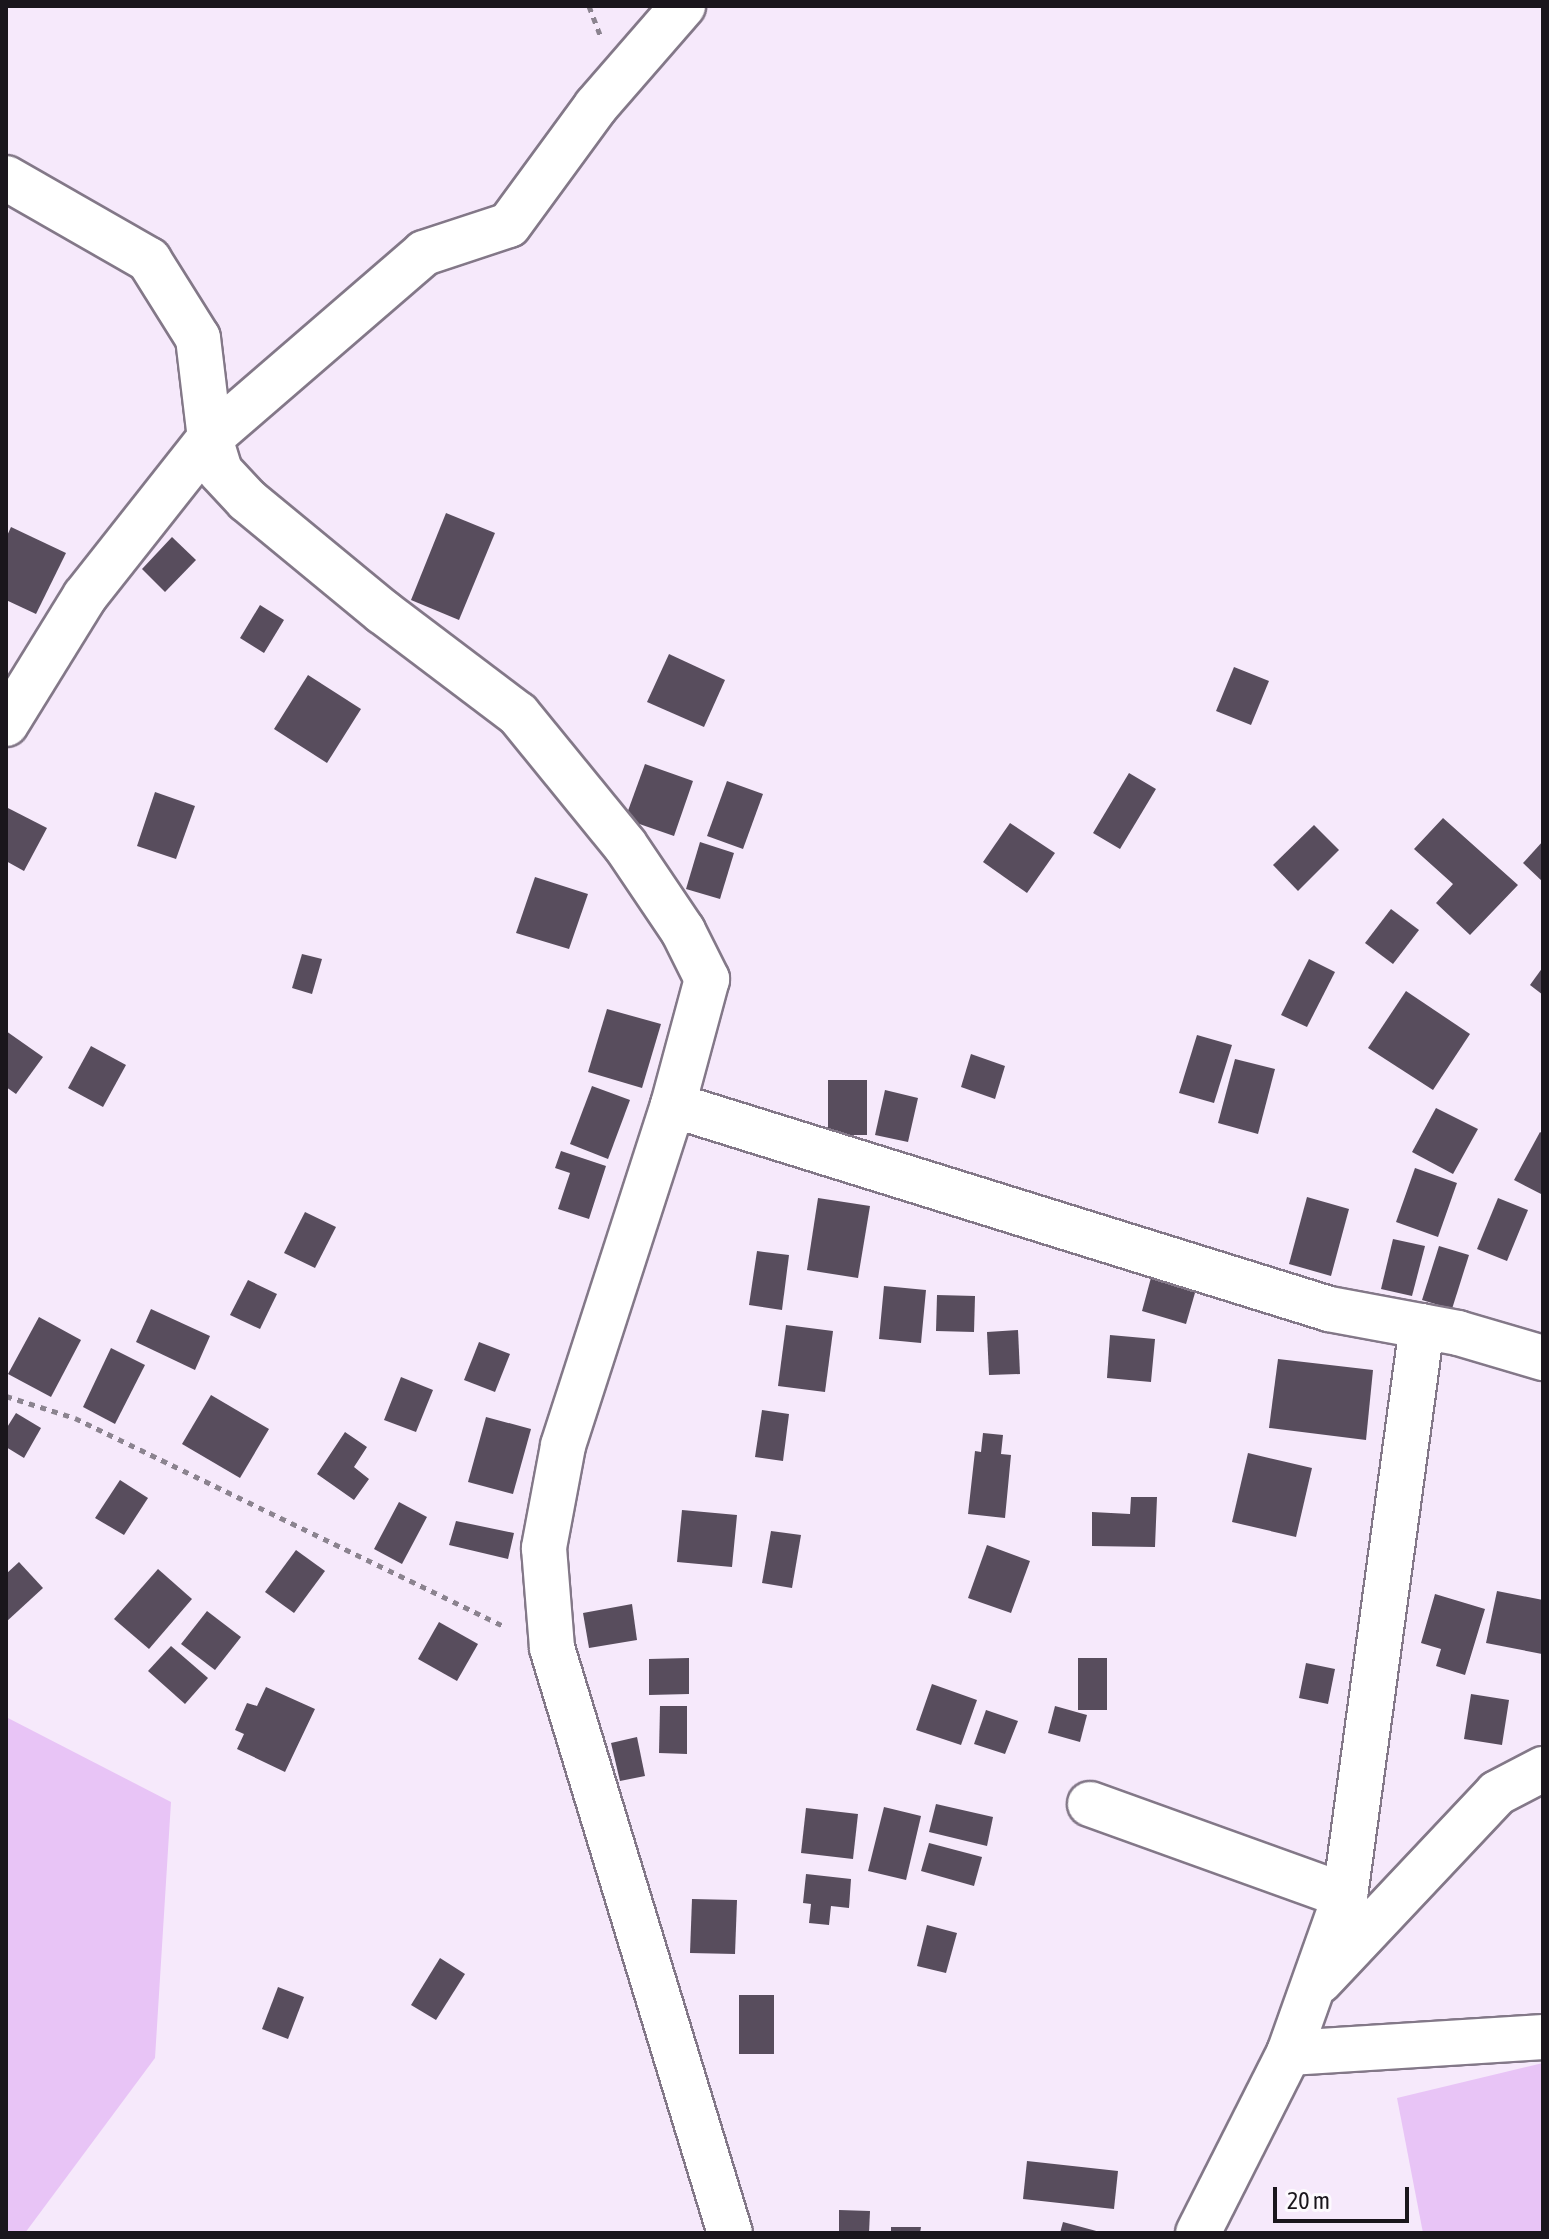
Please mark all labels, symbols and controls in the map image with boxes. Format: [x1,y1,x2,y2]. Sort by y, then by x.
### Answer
scale bar [1277,2171,1413,2221]
text: 20 m [1287,2187,1330,2214]

